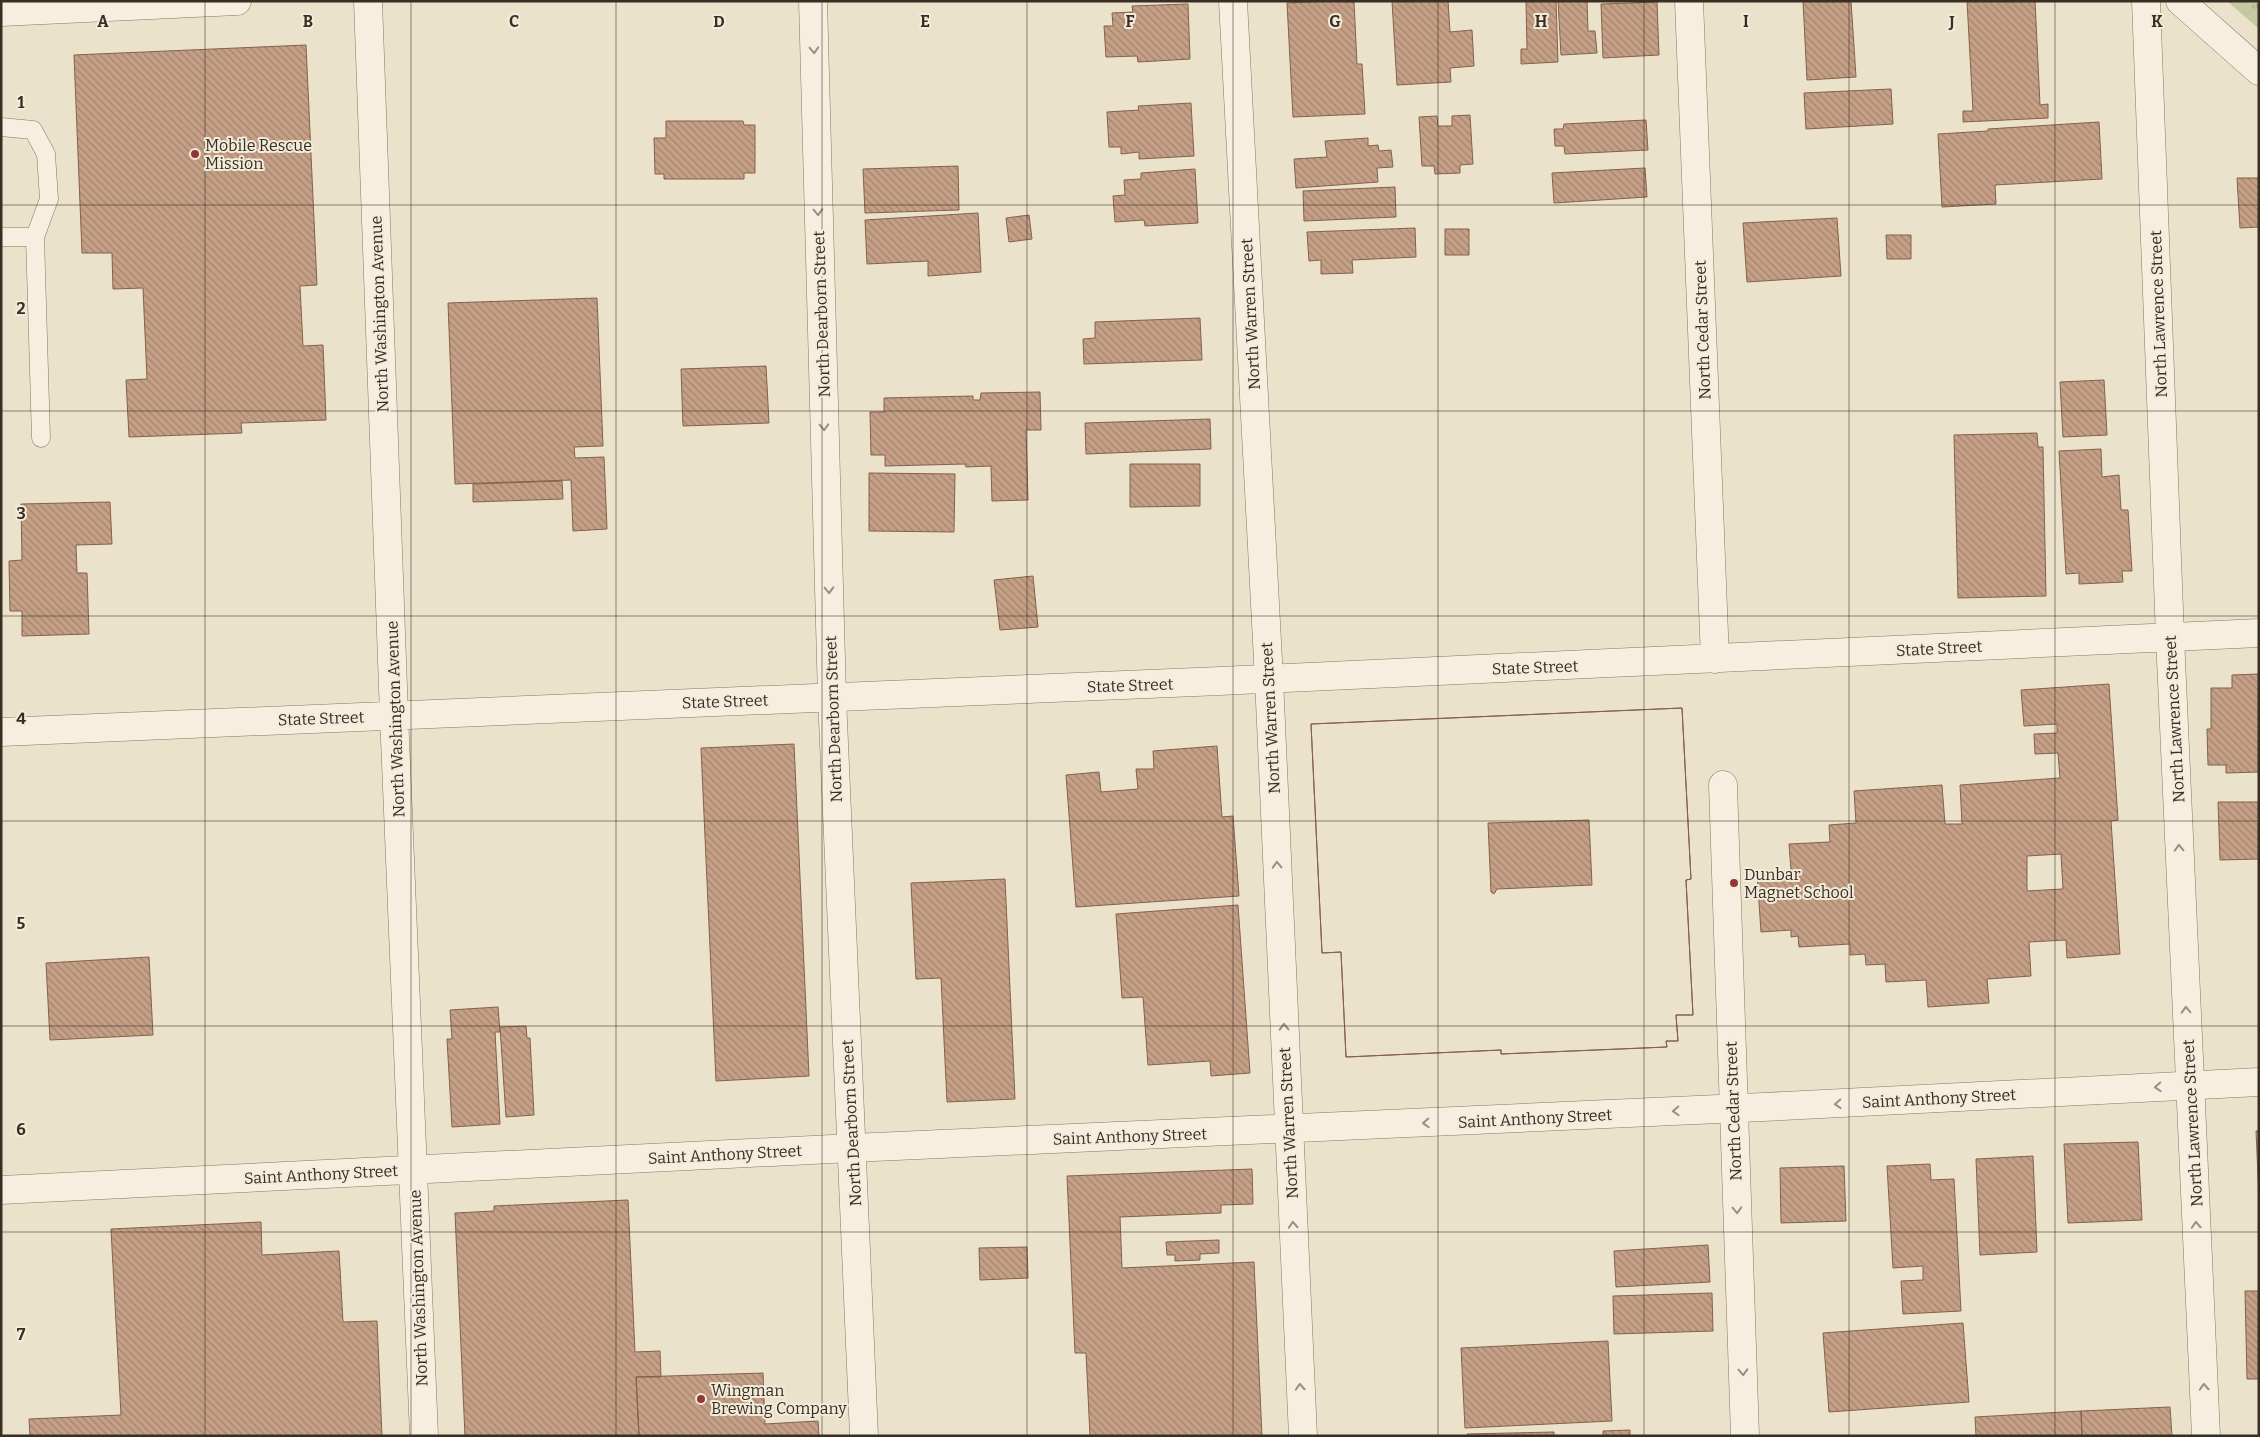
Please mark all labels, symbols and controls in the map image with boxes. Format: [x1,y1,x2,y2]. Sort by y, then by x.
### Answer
text: A [97,12,109,31]
text: B [303,12,313,31]
text: C [509,12,519,31]
text: D [713,12,725,31]
text: E [920,12,930,31]
text: F [1126,12,1135,31]
text: G [1329,12,1341,31]
text: H [1535,12,1548,31]
text: I [1743,12,1749,31]
text: J [1948,12,1955,31]
text: K [2151,12,2163,31]
one-way arrow [809,46,819,54]
text: 1 [18,93,25,112]
place label: Mobile Rescue Mission [205,136,312,173]
marker: Mobile Rescue Mission [189,148,201,160]
one-way arrow [813,209,824,217]
street label: North Washington Avenue [367,215,392,413]
street label: North Dearborn Street [809,230,834,398]
street label: North Lawrence Street [2146,230,2171,398]
street label: North Warren Street [1237,237,1264,390]
street label: North Cedar Street [1691,260,1714,400]
text: 2 [16,299,26,318]
one-way arrow [819,424,830,432]
text: 3 [16,504,26,523]
one-way arrow [823,586,834,594]
street label: North Washington Avenue [383,620,408,818]
street label: North Dearborn Street [821,635,846,803]
street label: North Lawrence Street [2161,635,2188,803]
street label: State Street [1895,637,1983,660]
street label: North Warren Street [1257,641,1284,794]
street label: State Street [1491,656,1579,679]
street label: State Street [1086,674,1174,697]
street label: State Street [681,690,769,713]
street label: State Street [277,707,365,730]
text: 4 [16,709,26,728]
one-way arrow [2174,843,2185,851]
one-way arrow [1271,861,1282,869]
place label: Dunbar Magnet School [1744,865,1854,902]
marker: Dunbar Magnet School [1728,877,1740,889]
text: 5 [17,914,26,933]
one-way arrow [2181,1006,2192,1014]
one-way arrow [1278,1023,1289,1031]
street label: North Dearborn Street [838,1039,865,1207]
street label: North Lawrence Street [2179,1039,2206,1207]
street label: North Cedar Street [1722,1041,1745,1181]
street label: North Warren Street [1275,1046,1302,1199]
one-way arrow [2153,1081,2161,1092]
street label: Saint Anthony Street [1861,1085,2017,1112]
one-way arrow [1834,1098,1842,1109]
street label: Saint Anthony Street [1457,1105,1613,1132]
one-way arrow [1671,1106,1679,1117]
one-way arrow [1422,1118,1430,1128]
text: 6 [16,1120,26,1139]
street label: Saint Anthony Street [1053,1124,1208,1149]
street label: Saint Anthony Street [647,1141,803,1168]
street label: Saint Anthony Street [243,1161,399,1188]
street label: North Washington Avenue [406,1189,431,1387]
one-way arrow [1731,1206,1742,1214]
one-way arrow [1287,1220,1298,1228]
one-way arrow [2191,1220,2202,1228]
text: 7 [17,1325,26,1344]
one-way arrow [1738,1369,1748,1377]
place label: Wingman Brewing Company [711,1381,847,1418]
one-way arrow [1295,1383,1306,1391]
one-way arrow [2199,1383,2209,1390]
marker: Wingman Brewing Company [695,1393,707,1405]

